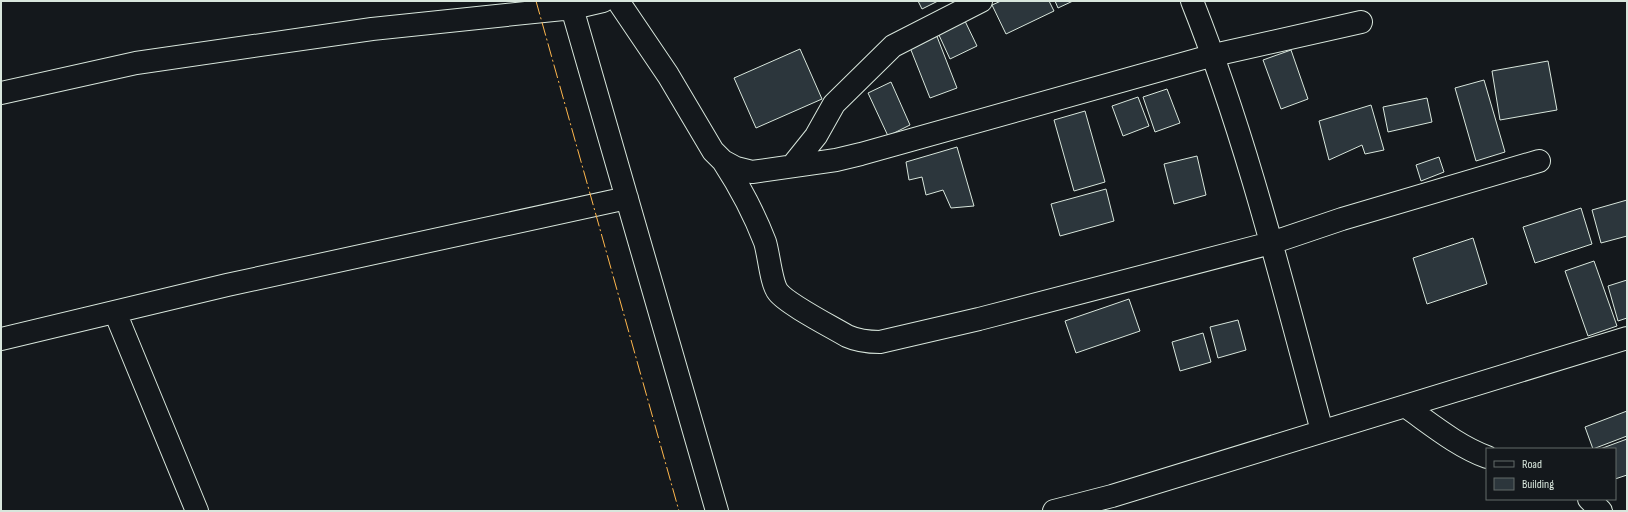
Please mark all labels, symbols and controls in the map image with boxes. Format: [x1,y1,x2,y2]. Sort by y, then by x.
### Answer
legend [1486,448,1616,500]
text: Road [1522,457,1542,472]
text: Building [1522,477,1554,492]

